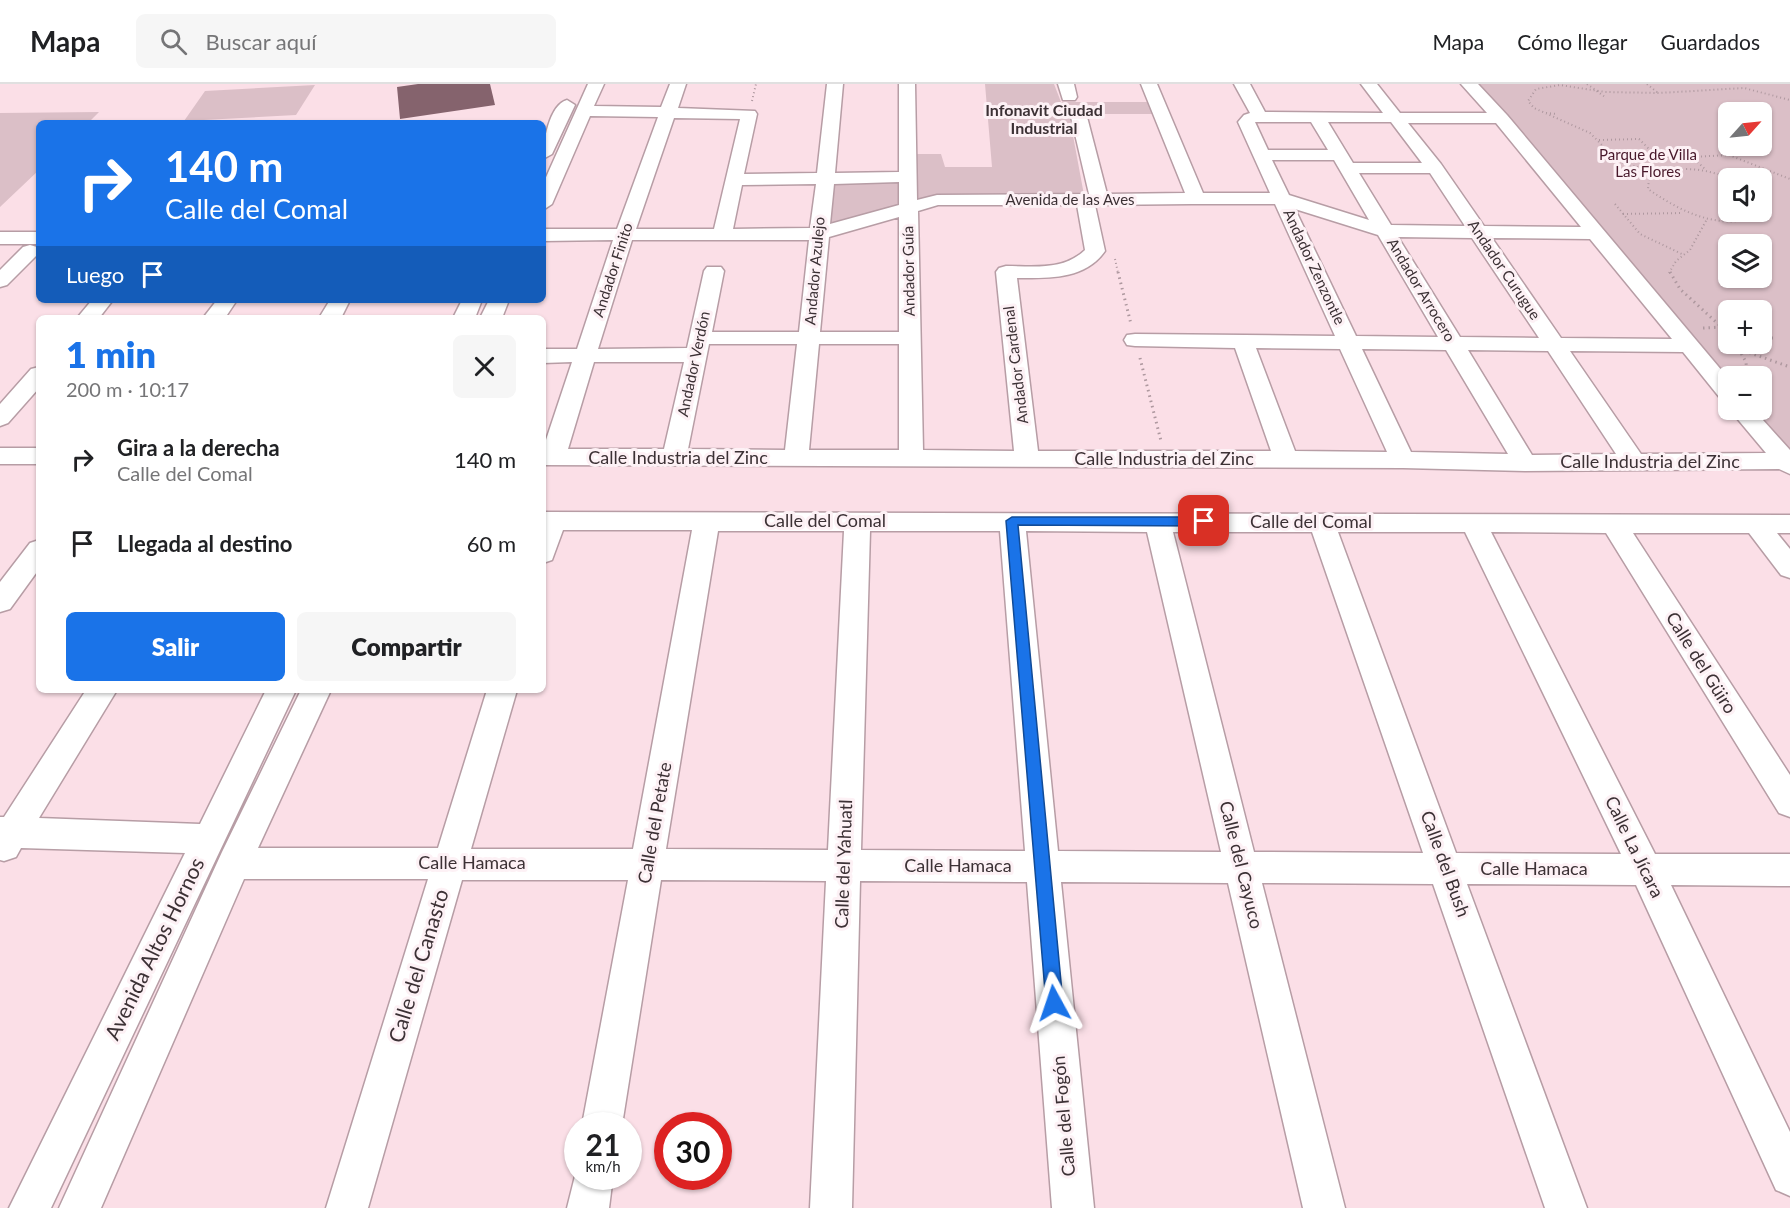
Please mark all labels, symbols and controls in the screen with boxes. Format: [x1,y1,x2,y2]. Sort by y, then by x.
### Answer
search box [136,14,556,68]
text: Mapa [30,24,100,58]
icon: search [157,25,190,58]
text: Buscar aquí [205,28,317,55]
text: Mapa [1432,29,1484,54]
text: Cómo llegar [1517,29,1628,54]
text: Guardados [1661,29,1760,54]
district label: Infonavit Ciudad Industrial [985,100,1103,137]
north arrow [1718,102,1772,156]
map controls [1718,102,1772,420]
text: 140 m [165,141,283,191]
icon: right [66,144,144,222]
park label: Parque de Villa Las Flores [1599,145,1697,180]
button: sound [1718,168,1772,222]
street label: Avenida de las Aves [1005,190,1135,208]
text: Calle del Comal [165,192,348,225]
street label: Andador Zenzontle [1280,206,1350,327]
street label: Andador Azulejo [800,216,828,326]
street label: Andador Curugue [1465,216,1545,323]
street label: Andador Finito [588,220,636,319]
street label: Andador Guía [898,226,918,316]
street label: Andador Arrocero [1384,234,1460,345]
button: layers [1718,234,1772,288]
icon: arrive [136,258,169,291]
text: Luego [66,261,124,288]
button: + [1718,300,1772,354]
street label: Andador Cardenal [999,305,1031,425]
street label: Andador Verdón [673,310,713,418]
text: 1 min [66,332,156,376]
button: close [453,335,516,398]
button: − [1718,366,1772,420]
text: 200 m · 10:17 [66,377,189,401]
text: Gira a la derecha [117,434,280,461]
icon: right [66,443,99,476]
text: 140 m [454,446,516,473]
street label: Calle Industria del Zinc [588,446,768,468]
street label: Calle Industria del Zinc [1074,447,1254,469]
street label: Calle Industria del Zinc [1560,450,1740,472]
text: Calle del Comal [117,461,253,485]
pin [1178,495,1229,546]
icon: arrive [1187,504,1220,537]
street label: Calle del Comal [764,509,886,531]
street label: Calle del Comal [1250,510,1372,532]
icon: arrive [66,527,99,560]
text: Llegada al destino [117,530,293,557]
text: 60 m [467,530,516,557]
street label: Calle del Güiro [1662,608,1742,717]
button: Salir [66,612,285,681]
button: Compartir [297,612,516,681]
street label: Calle del Petate [633,760,676,885]
street label: Calle La Jícara [1601,792,1669,901]
street label: Calle del Yahuatl [830,799,856,929]
street label: Calle del Cayuco [1215,799,1268,931]
street label: Calle del Bush [1417,808,1475,920]
street label: Calle Hamaca [418,851,526,873]
street label: Avenida Altos Hornos [99,853,209,1044]
street label: Calle Hamaca [904,854,1012,876]
street label: Calle Hamaca [1480,857,1588,879]
street label: Calle del Canasto [382,886,453,1045]
position arrow [1022,971,1086,1035]
street label: Calle del Fogón [1047,1055,1079,1177]
speed limit sign: 30 [654,1112,732,1190]
text: 21 [586,1126,620,1162]
text: km/h [585,1157,621,1175]

